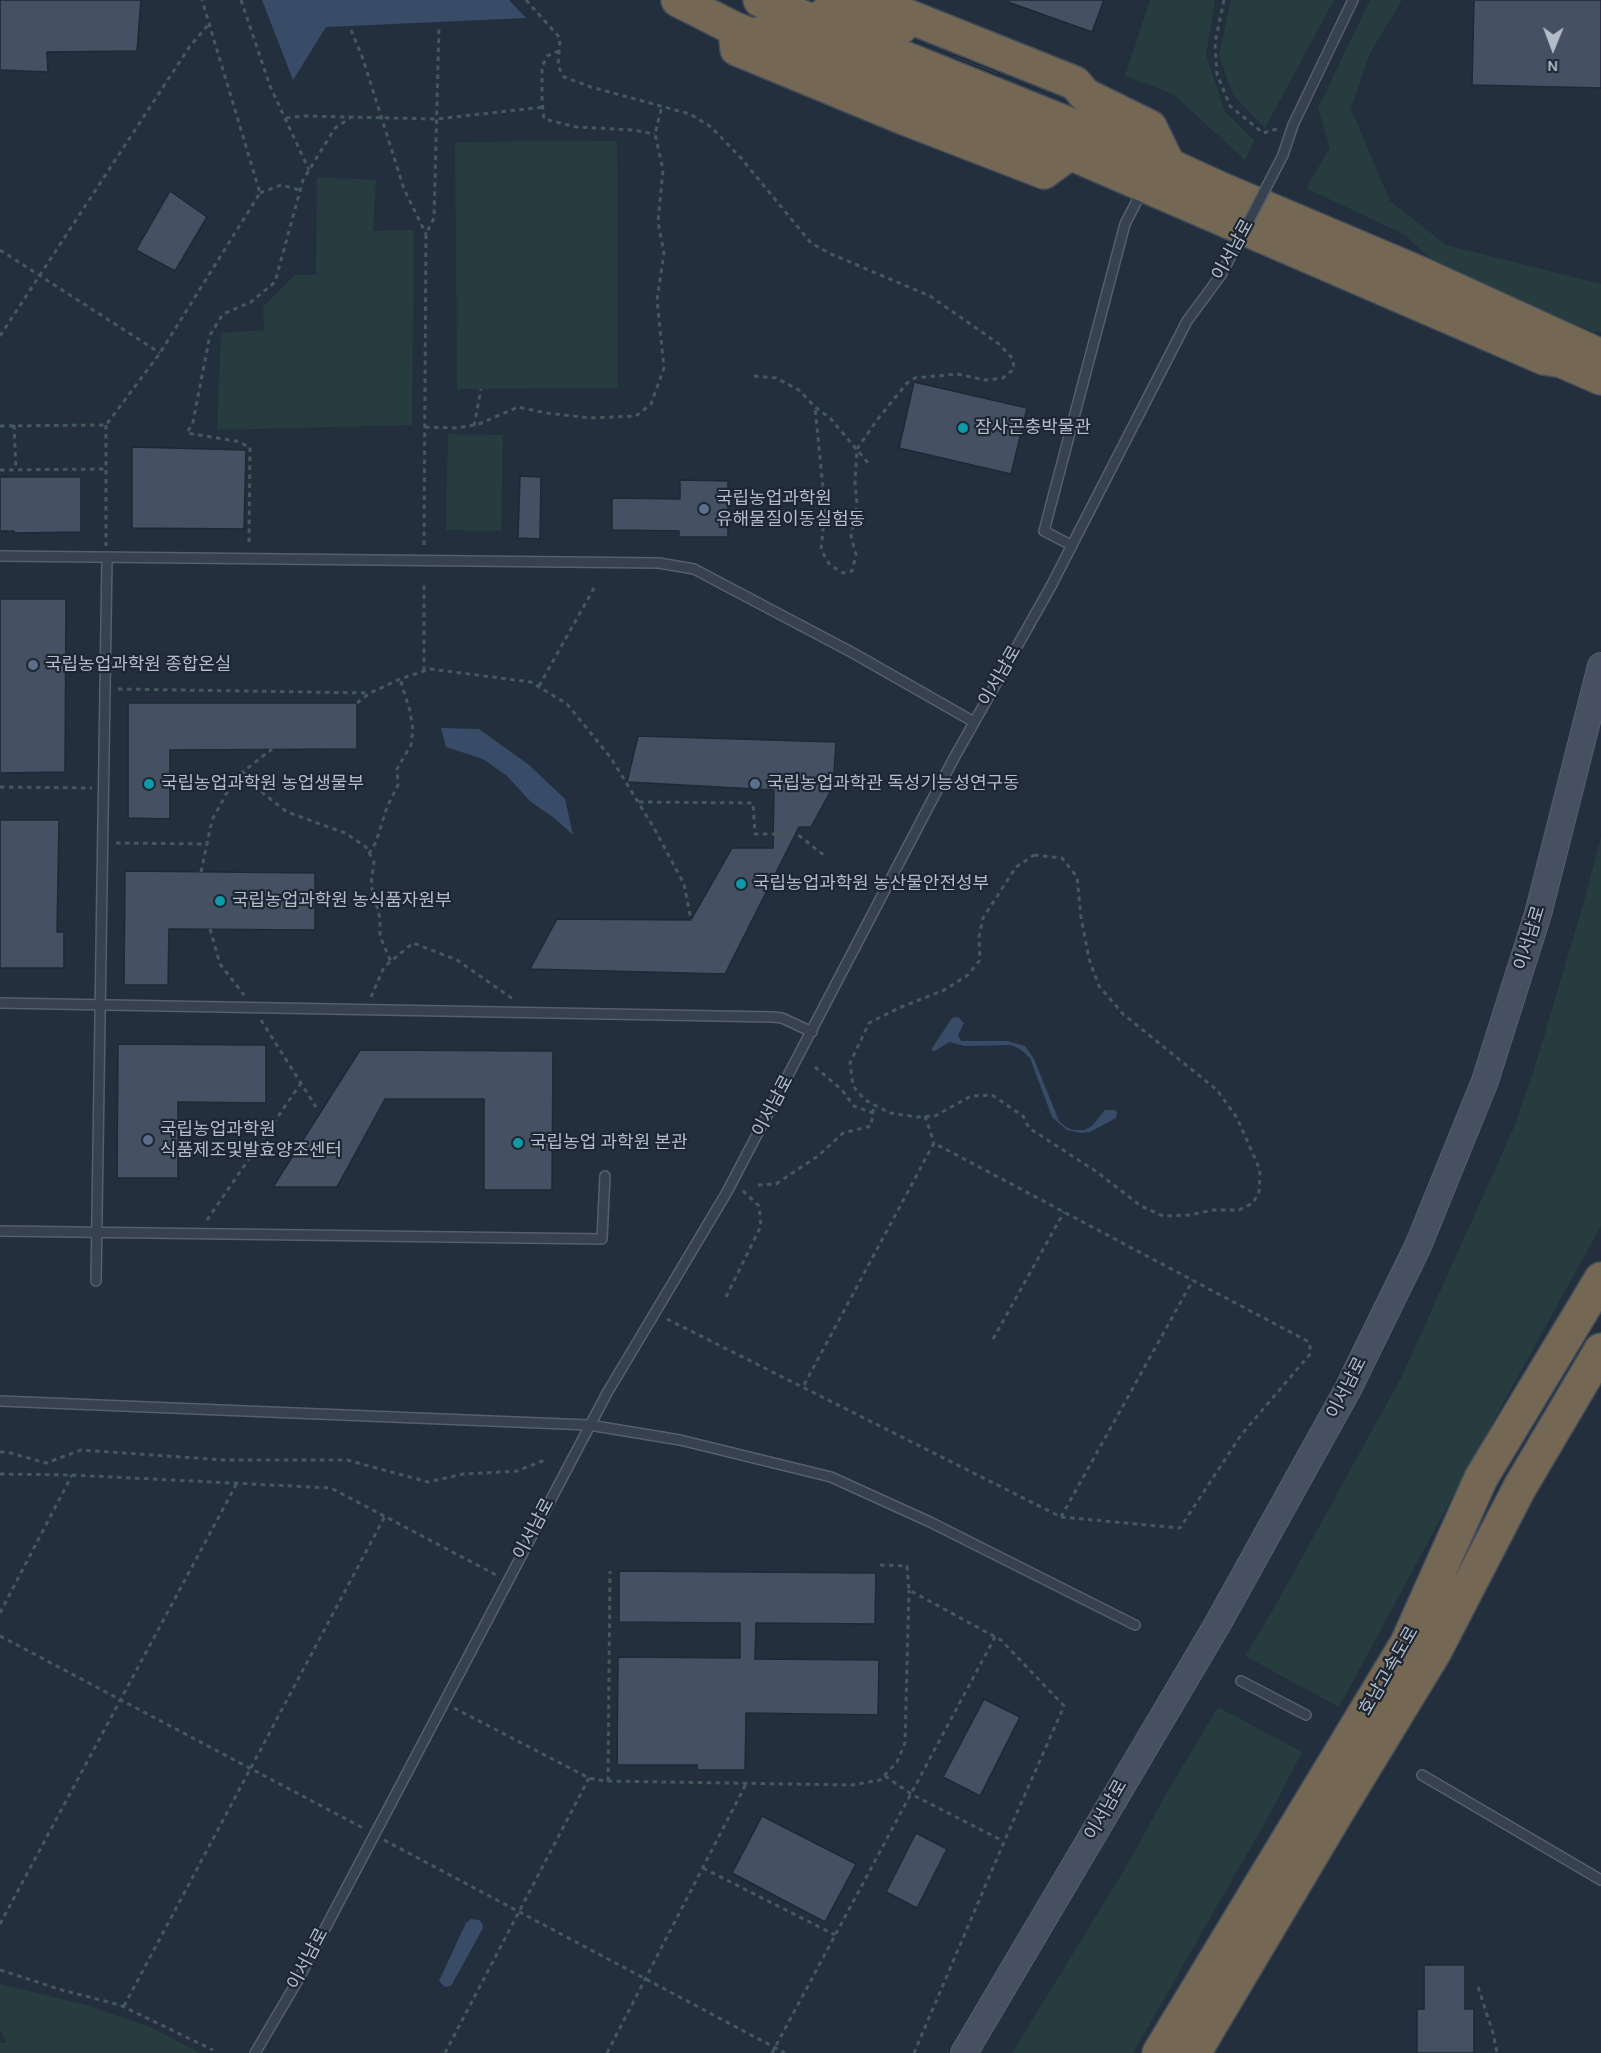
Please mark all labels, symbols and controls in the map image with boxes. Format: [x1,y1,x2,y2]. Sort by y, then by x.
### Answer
north arrow [1523,18,1583,78]
text: N [1547,57,1559,76]
street label: 이서남로 [1207,216,1259,284]
place label: 잠사곤충박물관 [975,417,1091,439]
marker: 잠사곤충박물관 [956,421,970,435]
place label: 국립농업과학원 유해물질이동실험동 [716,488,865,530]
marker: 국립농업과학원 유해물질이동실험동 [697,502,711,516]
street label: 이서남로 [974,642,1026,710]
place label: 국립농업과학원 종합온실 [45,654,231,676]
marker: 국립농업과학원 종합온실 [26,658,40,672]
place label: 국립농업과학원 농업생물부 [161,773,364,795]
place label: 국립농업과학관 독성기능성연구동 [767,773,1020,795]
marker: 국립농업과학원 농업생물부 [142,777,156,791]
marker: 국립농업과학관 독성기능성연구동 [748,777,762,791]
place label: 국립농업과학원 농산물안전성부 [753,873,989,895]
marker: 국립농업과학원 농산물안전성부 [734,877,748,891]
place label: 국립농업과학원 농식품자원부 [232,890,452,912]
marker: 국립농업과학원 농식품자원부 [213,894,227,908]
street label: 이서남로 [1510,903,1550,973]
street label: 이서남로 [748,1072,798,1140]
place label: 국립농업과학원 식품제조및발효양조센터 [160,1119,342,1162]
place label: 국립농업 과학원 본관 [530,1132,688,1154]
marker: 국립농업과학원 식품제조및발효양조센터 [141,1133,155,1147]
marker: 국립농업 과학원 본관 [511,1136,525,1150]
street label: 이서남로 [1322,1354,1372,1422]
street label: 이서남로 [509,1495,559,1563]
street label: 호남고속도로 [1355,1623,1423,1719]
street label: 이서남로 [1080,1776,1132,1844]
street label: 이서남로 [283,1925,333,1993]

